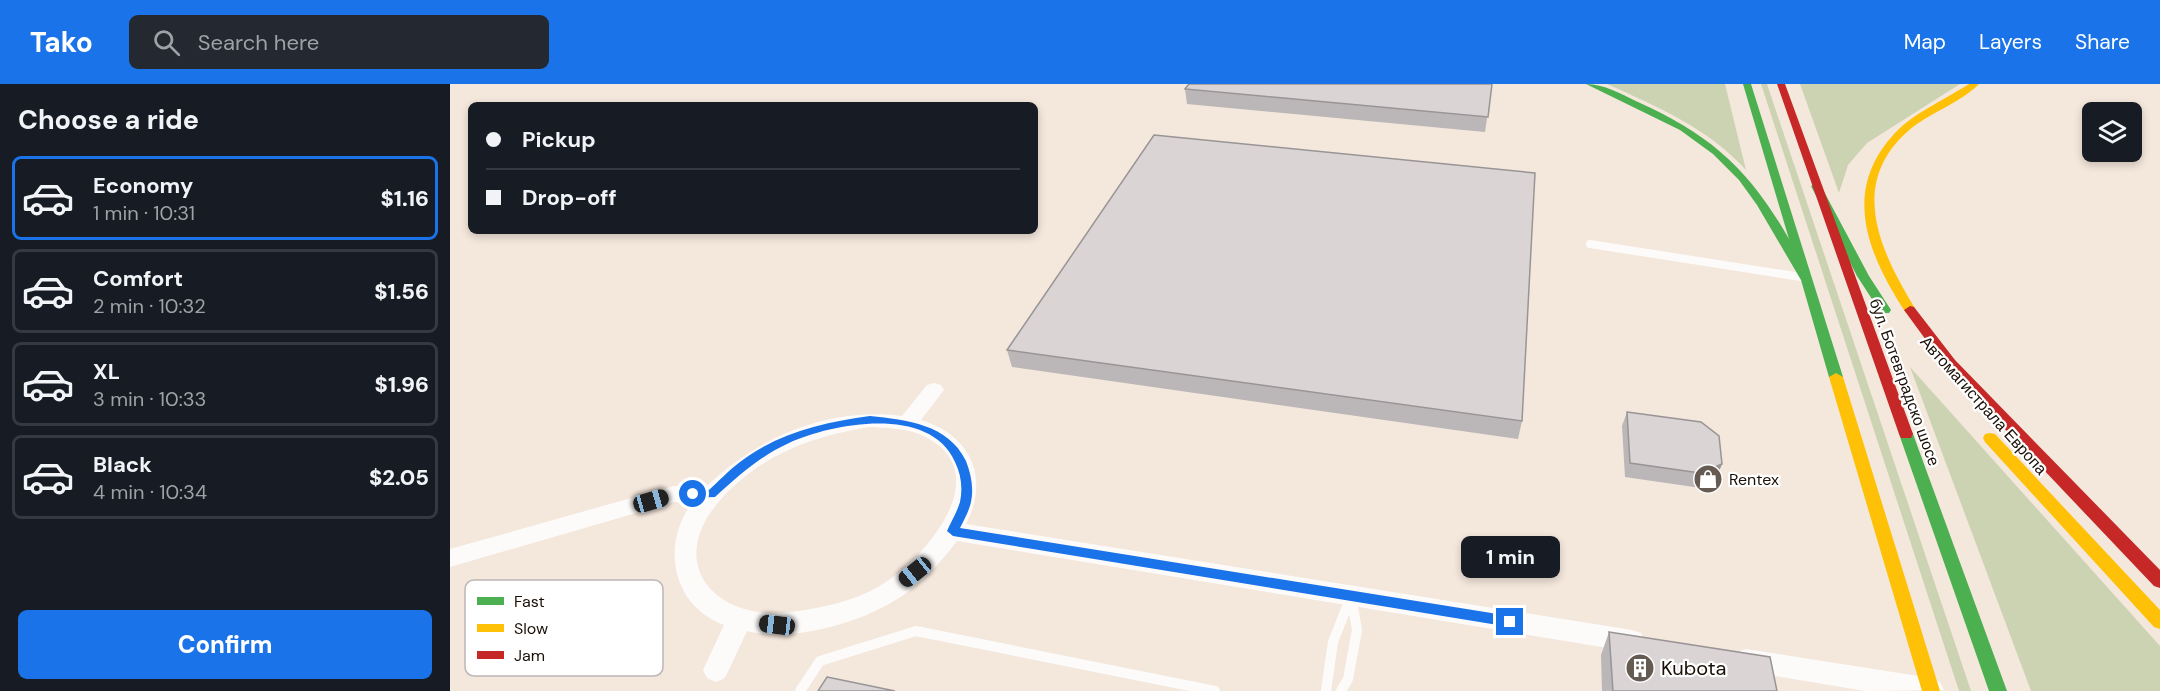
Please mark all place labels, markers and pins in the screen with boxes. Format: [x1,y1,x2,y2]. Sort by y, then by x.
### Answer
shop icon: Rentex [1692,463,1724,495]
place label: Rentex [1729,469,1779,490]
building icon: Kubota [1624,652,1656,684]
place label: Kubota [1661,655,1727,681]

